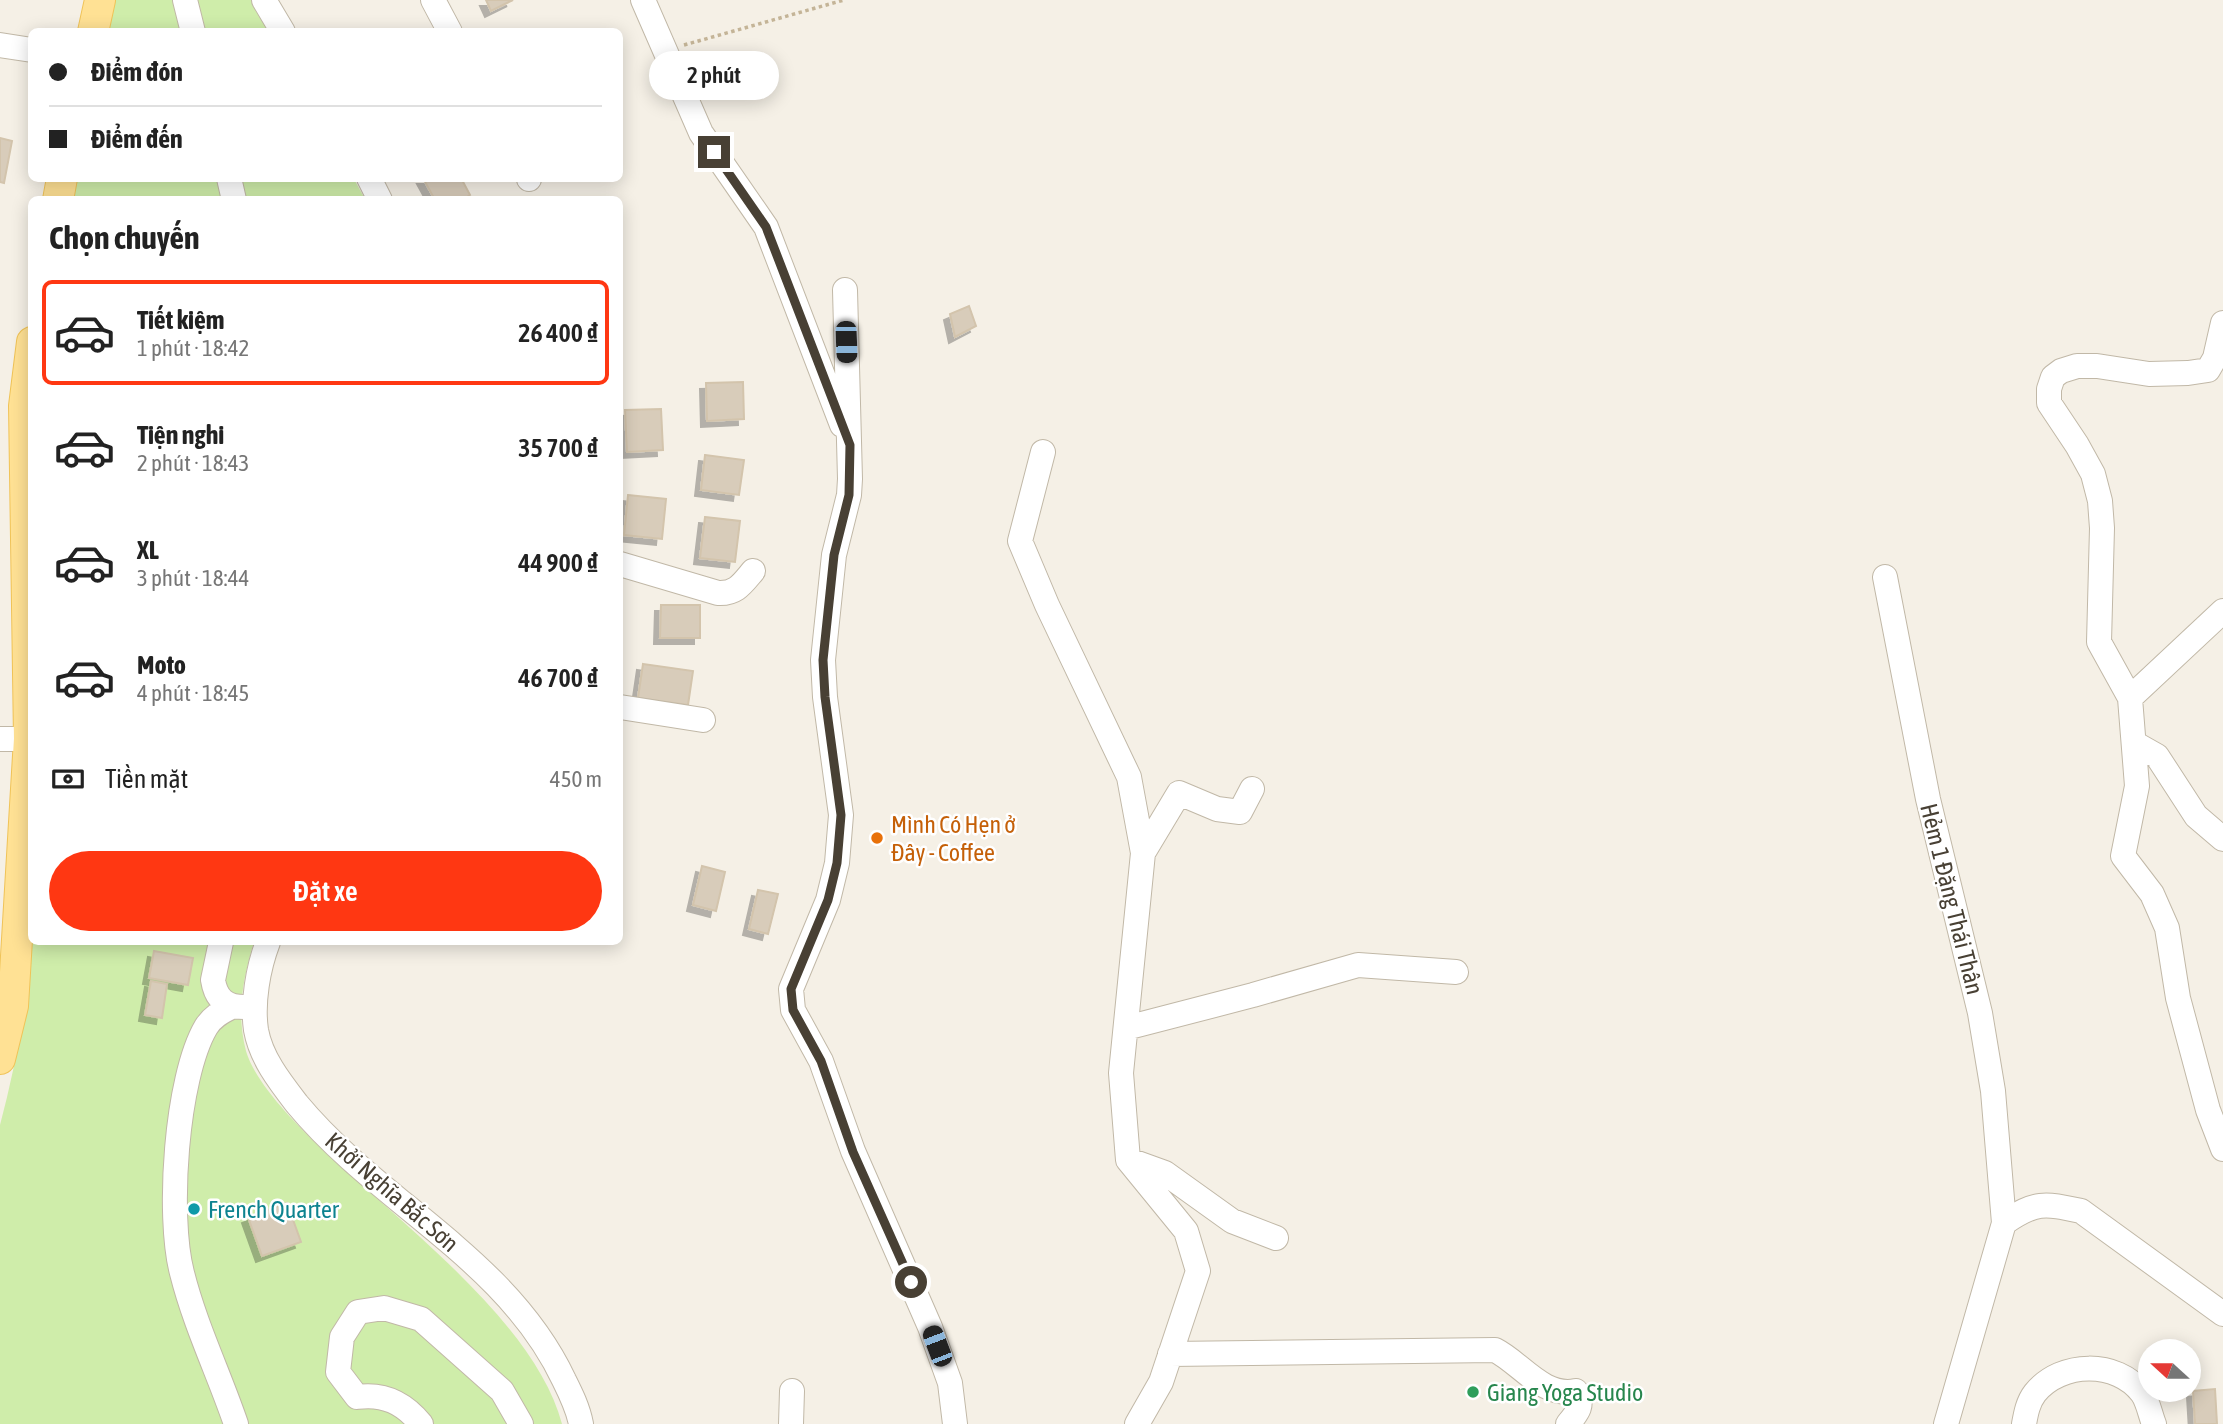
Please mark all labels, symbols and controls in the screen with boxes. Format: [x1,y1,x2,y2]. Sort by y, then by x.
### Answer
callout: 2 phút [649,51,779,100]
text: Điểm đón [91,57,183,87]
text: 2 phút [687,62,741,88]
text: Điểm đến [91,124,183,154]
route end [698,136,730,168]
text: Chọn chuyến [49,219,200,256]
icon: car [53,301,116,364]
text: Tiết kiệm [137,305,225,335]
text: 26 400 ₫ [518,318,598,348]
car [835,321,858,363]
text: 1 phút · 18:42 [137,335,249,361]
icon: car [53,416,116,479]
text: Tiện nghi [137,420,224,450]
text: 35 700 ₫ [518,433,598,463]
text: 2 phút · 18:43 [137,450,249,476]
icon: car [53,531,116,594]
text: XL [137,535,159,565]
text: 44 900 ₫ [518,548,598,578]
text: 3 phút · 18:44 [137,565,249,591]
icon: car [53,646,116,709]
text: Moto [137,650,186,680]
text: 46 700 ₫ [518,663,598,693]
text: 4 phút · 18:45 [137,680,249,706]
icon: cash [49,760,87,798]
text: Tiền mặt [105,764,188,794]
text: 450 m [550,766,602,792]
street label: Hẻm 1 Đặng Thái Thân [1915,801,1989,997]
place label: Mình Có Hẹn ở Đây - Coffee [891,811,1016,866]
marker: Mình Có Hẹn ở Đây - Coffee [869,830,885,846]
button: Đặt xe [49,851,602,931]
street label: Khởi Nghĩa Bắc Sơn [320,1127,464,1257]
place label: French Quarter [208,1196,340,1223]
marker: French Quarter [186,1201,202,1217]
route start [895,1266,927,1298]
car [920,1323,955,1369]
north arrow [2138,1339,2202,1402]
map controls [2138,1339,2201,1402]
place label: Giang Yoga Studio [1487,1379,1643,1406]
marker: Giang Yoga Studio [1465,1384,1481,1400]

